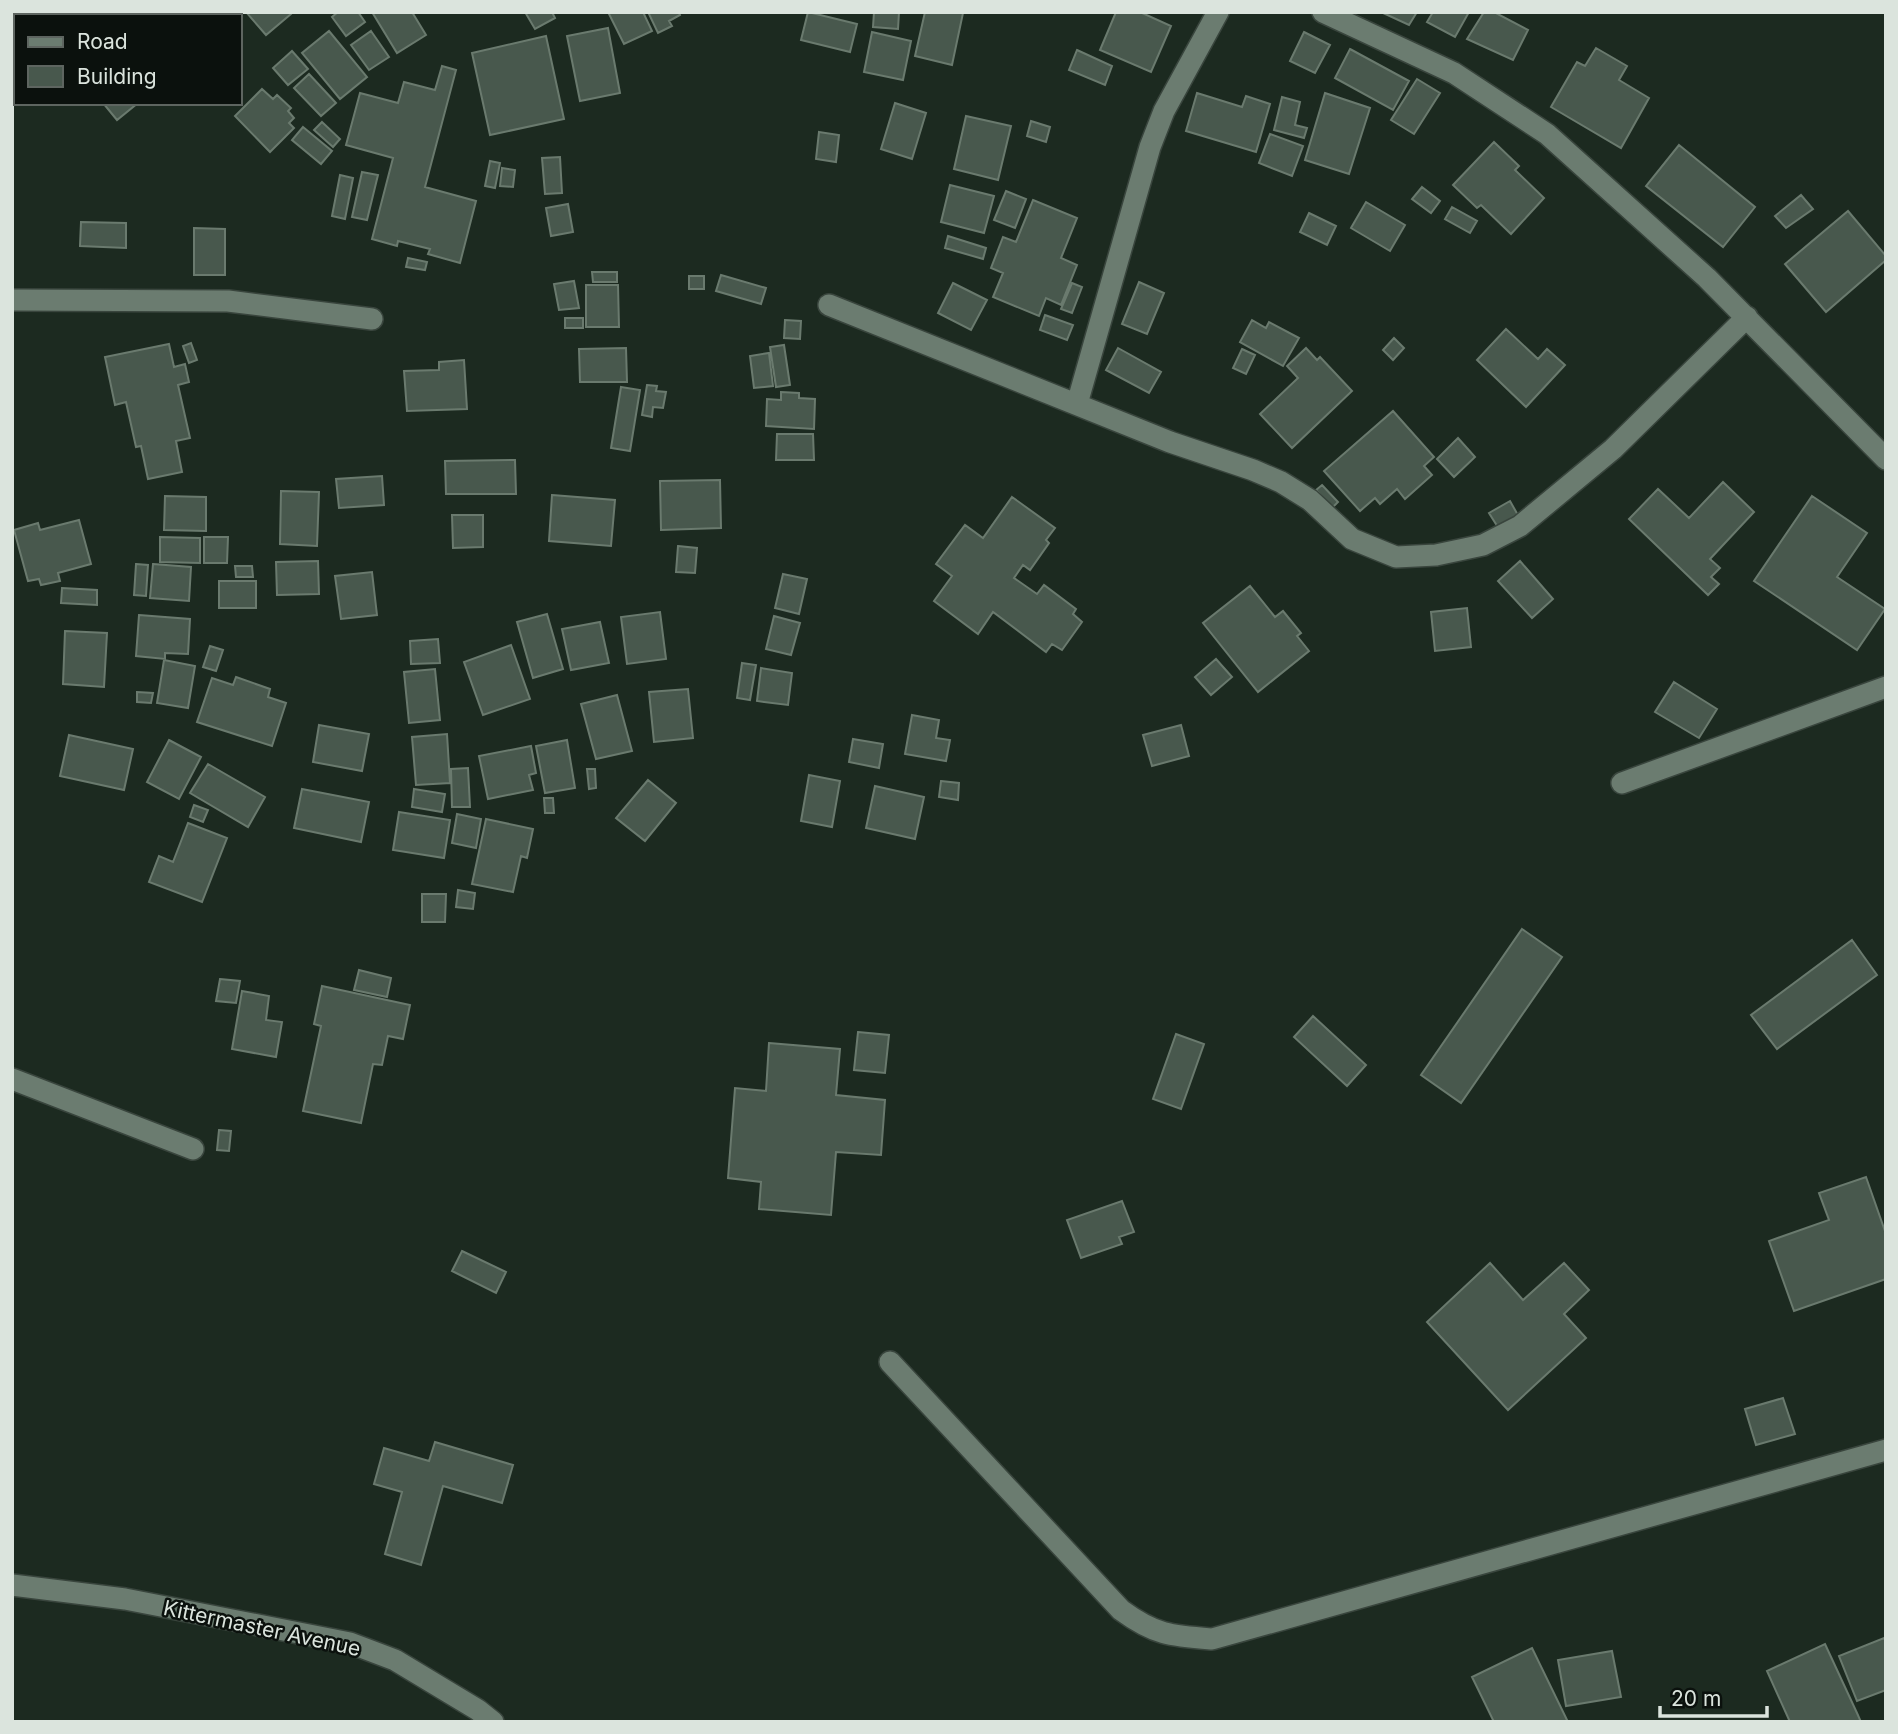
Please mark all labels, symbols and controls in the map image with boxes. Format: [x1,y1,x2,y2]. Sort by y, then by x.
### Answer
legend [14,14,242,105]
text: Road [77,29,128,54]
text: Building [77,64,157,89]
street label: Kittermaster Avenue [161,1595,363,1661]
scale bar [1660,1674,1767,1718]
text: 20 m [1671,1686,1721,1711]

